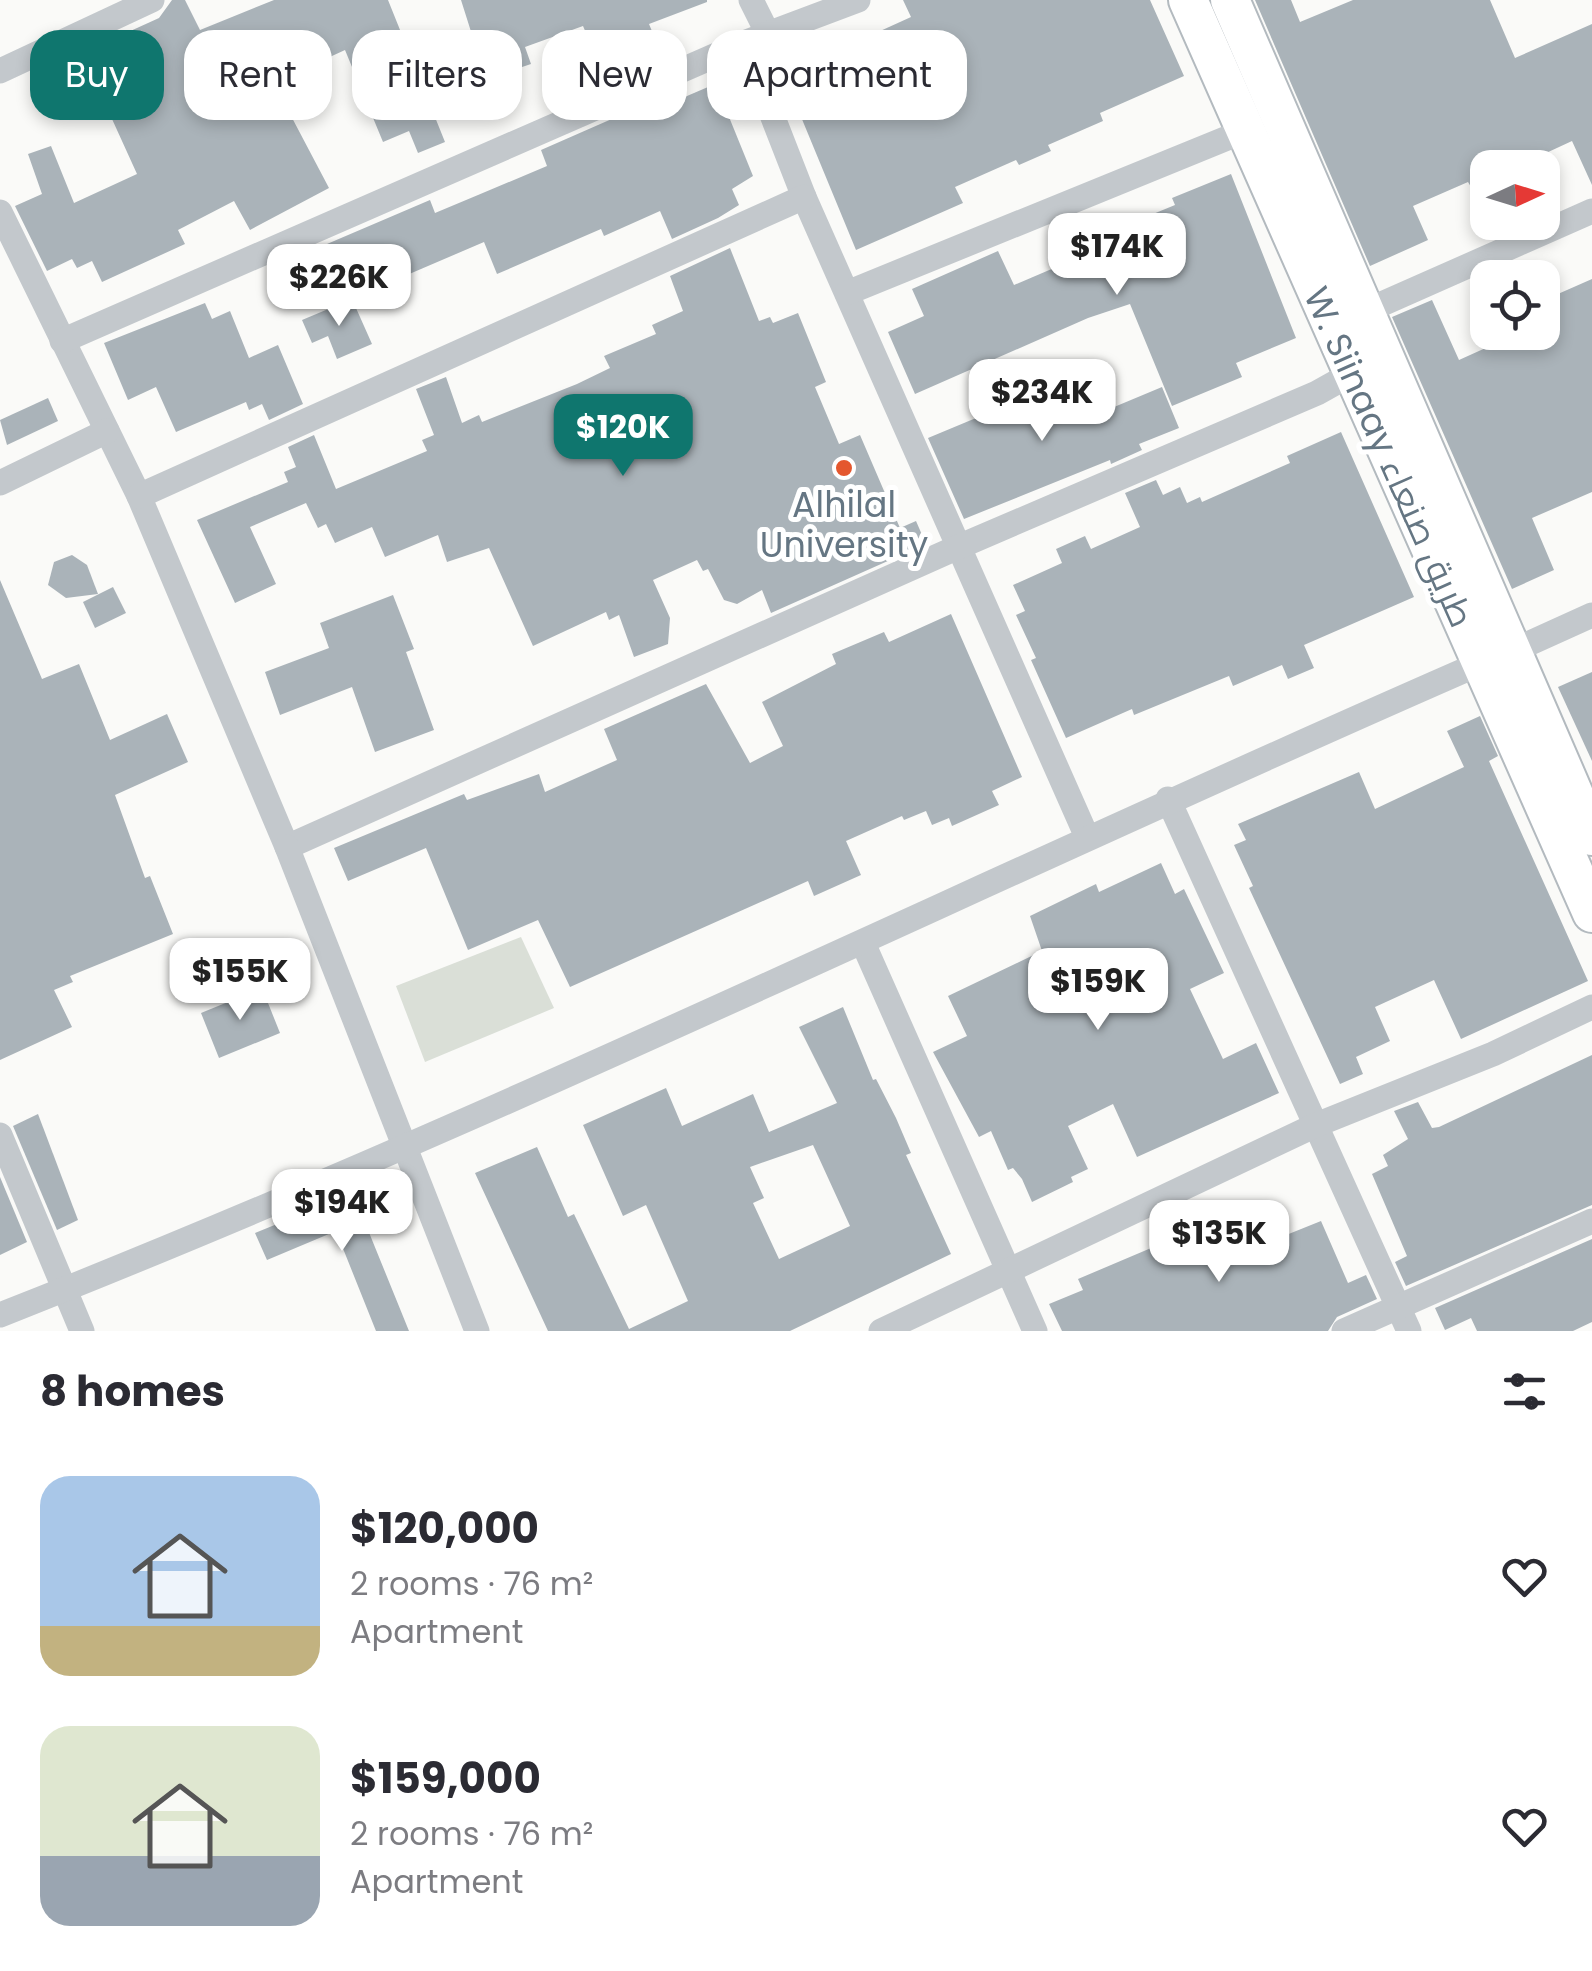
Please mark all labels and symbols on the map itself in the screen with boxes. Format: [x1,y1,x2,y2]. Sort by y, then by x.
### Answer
north arrow [1470,150,1560,240]
pin: $174K [1047,213,1187,298]
pin: $226K [269,244,409,329]
street label: W. Siinaay طريق صنعاء [1292,279,1487,635]
pin: $234K [972,359,1112,444]
pin: $120K [553,394,693,479]
marker: Alhilal University [833,457,855,479]
place label: Alhilal University [760,480,928,569]
pin: $155K [170,938,310,1023]
pin: $159K [1028,948,1168,1033]
pin: $194K [272,1169,412,1254]
pin: $135K [1149,1200,1289,1285]

